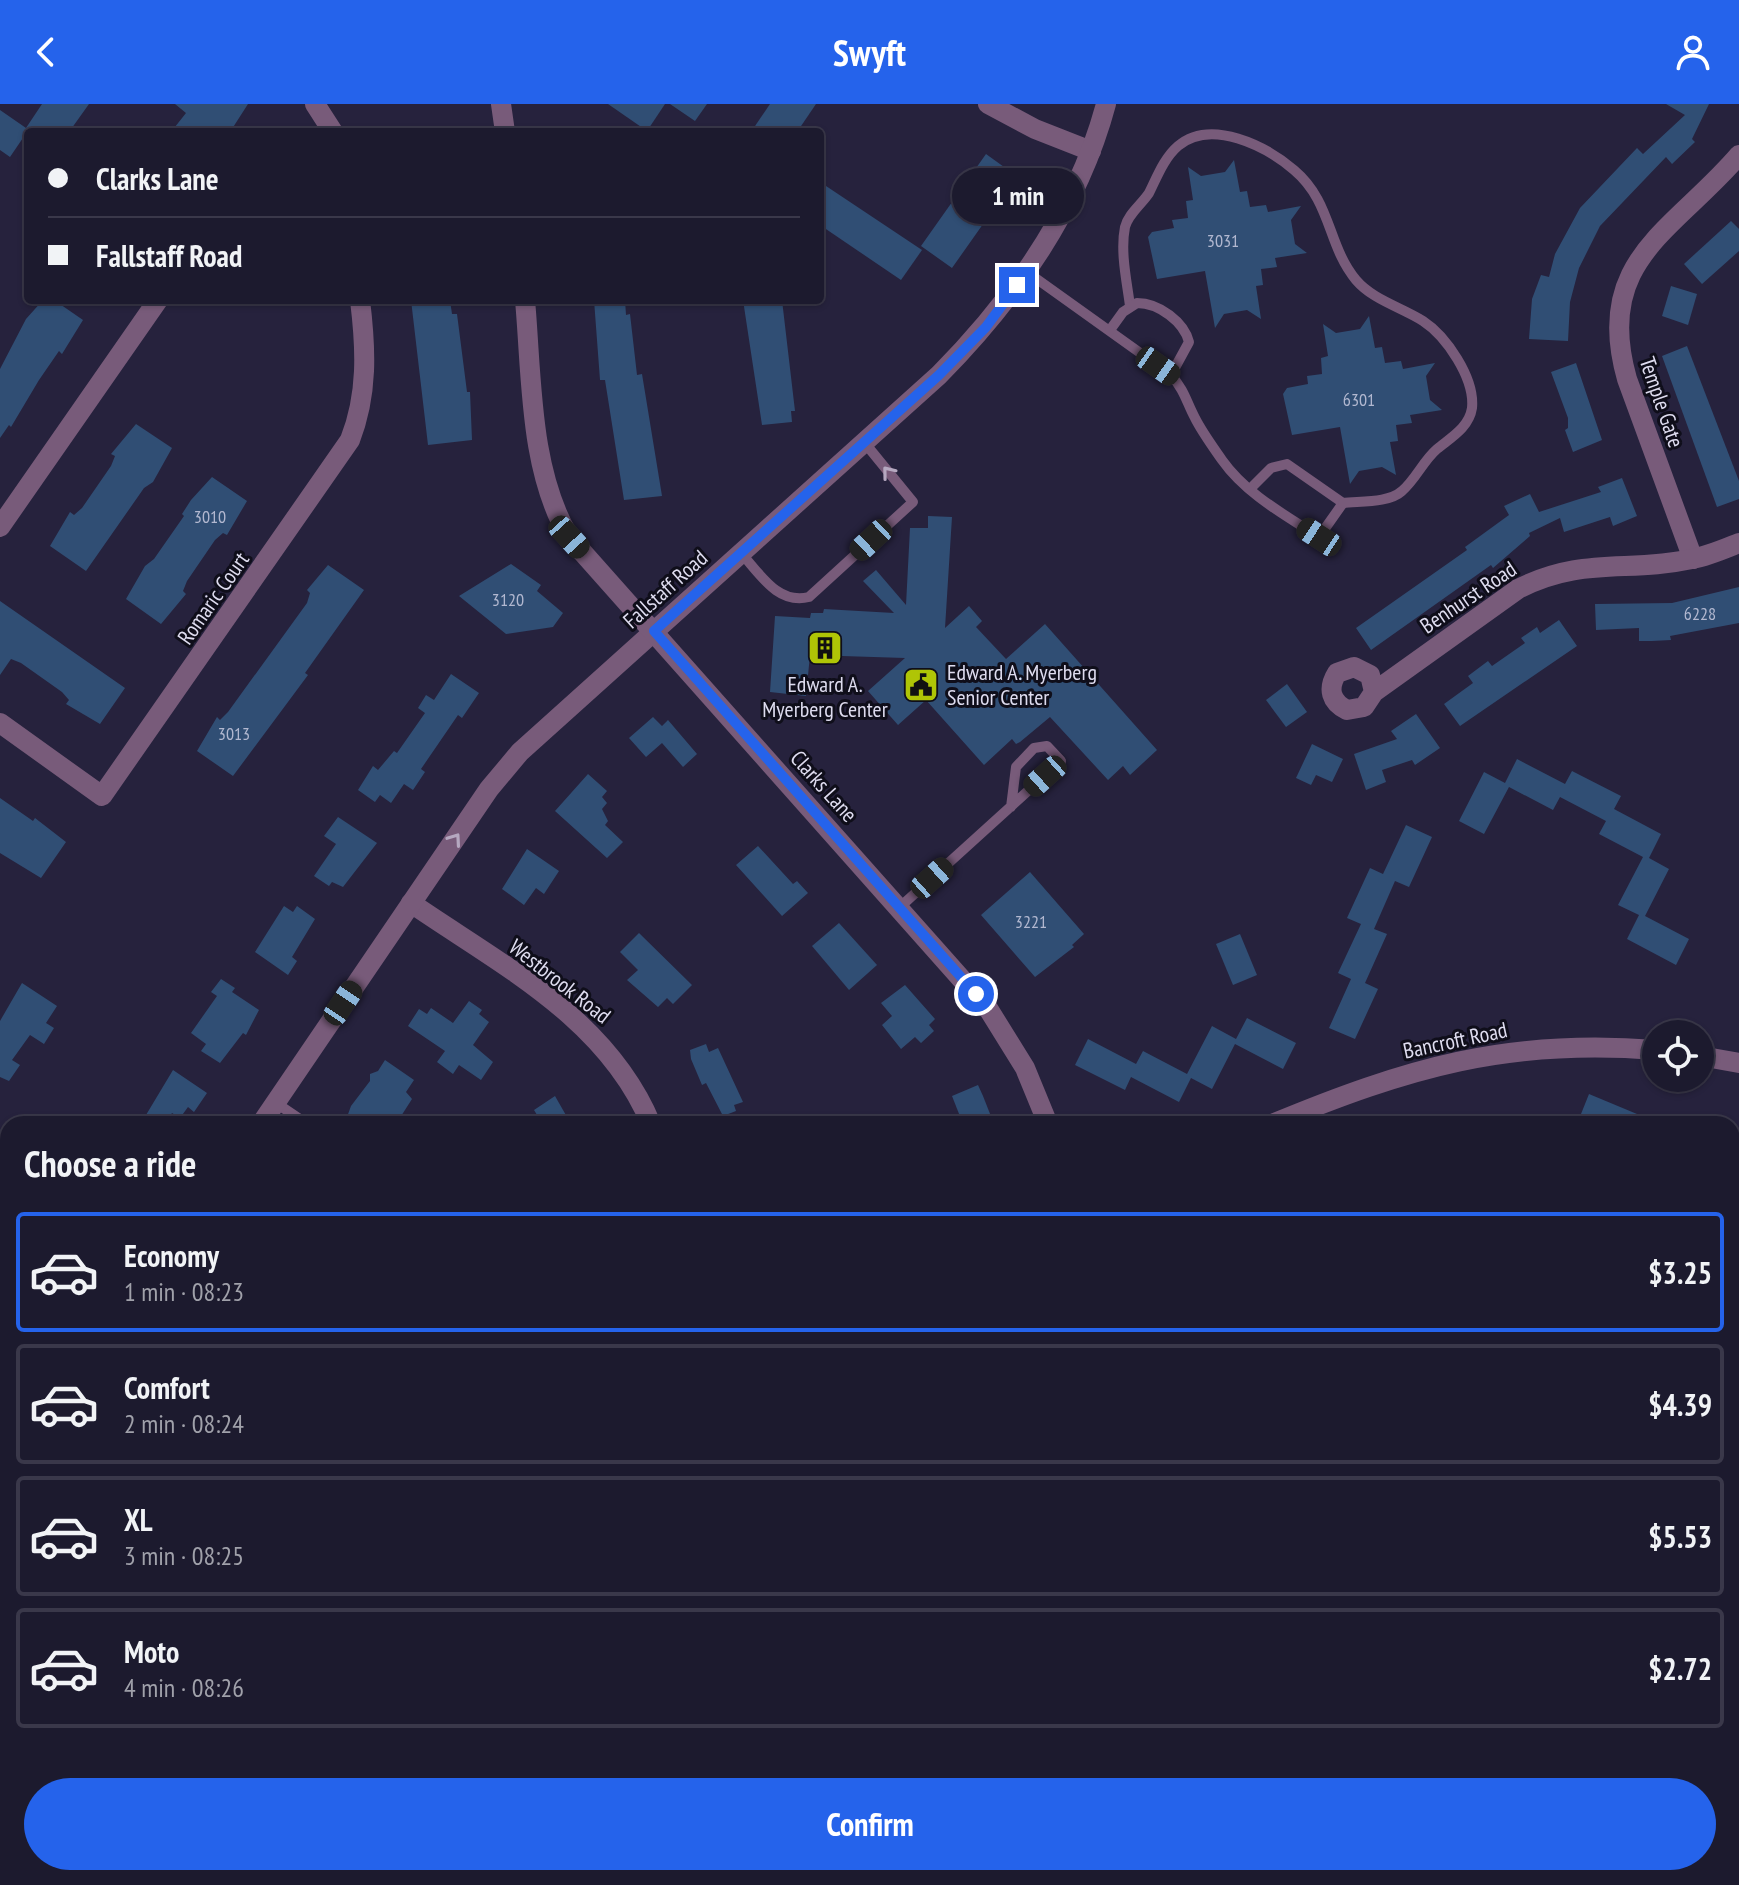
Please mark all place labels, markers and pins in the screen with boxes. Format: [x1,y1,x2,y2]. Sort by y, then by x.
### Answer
building icon: Edward A. Myerberg Center [806,629,844,667]
place label: Edward A. Myerberg Senior Center [947,658,1097,711]
public building icon: Edward A. Myerberg Senior Center [902,666,940,704]
place label: Edward A. Myerberg Center [762,670,888,723]

